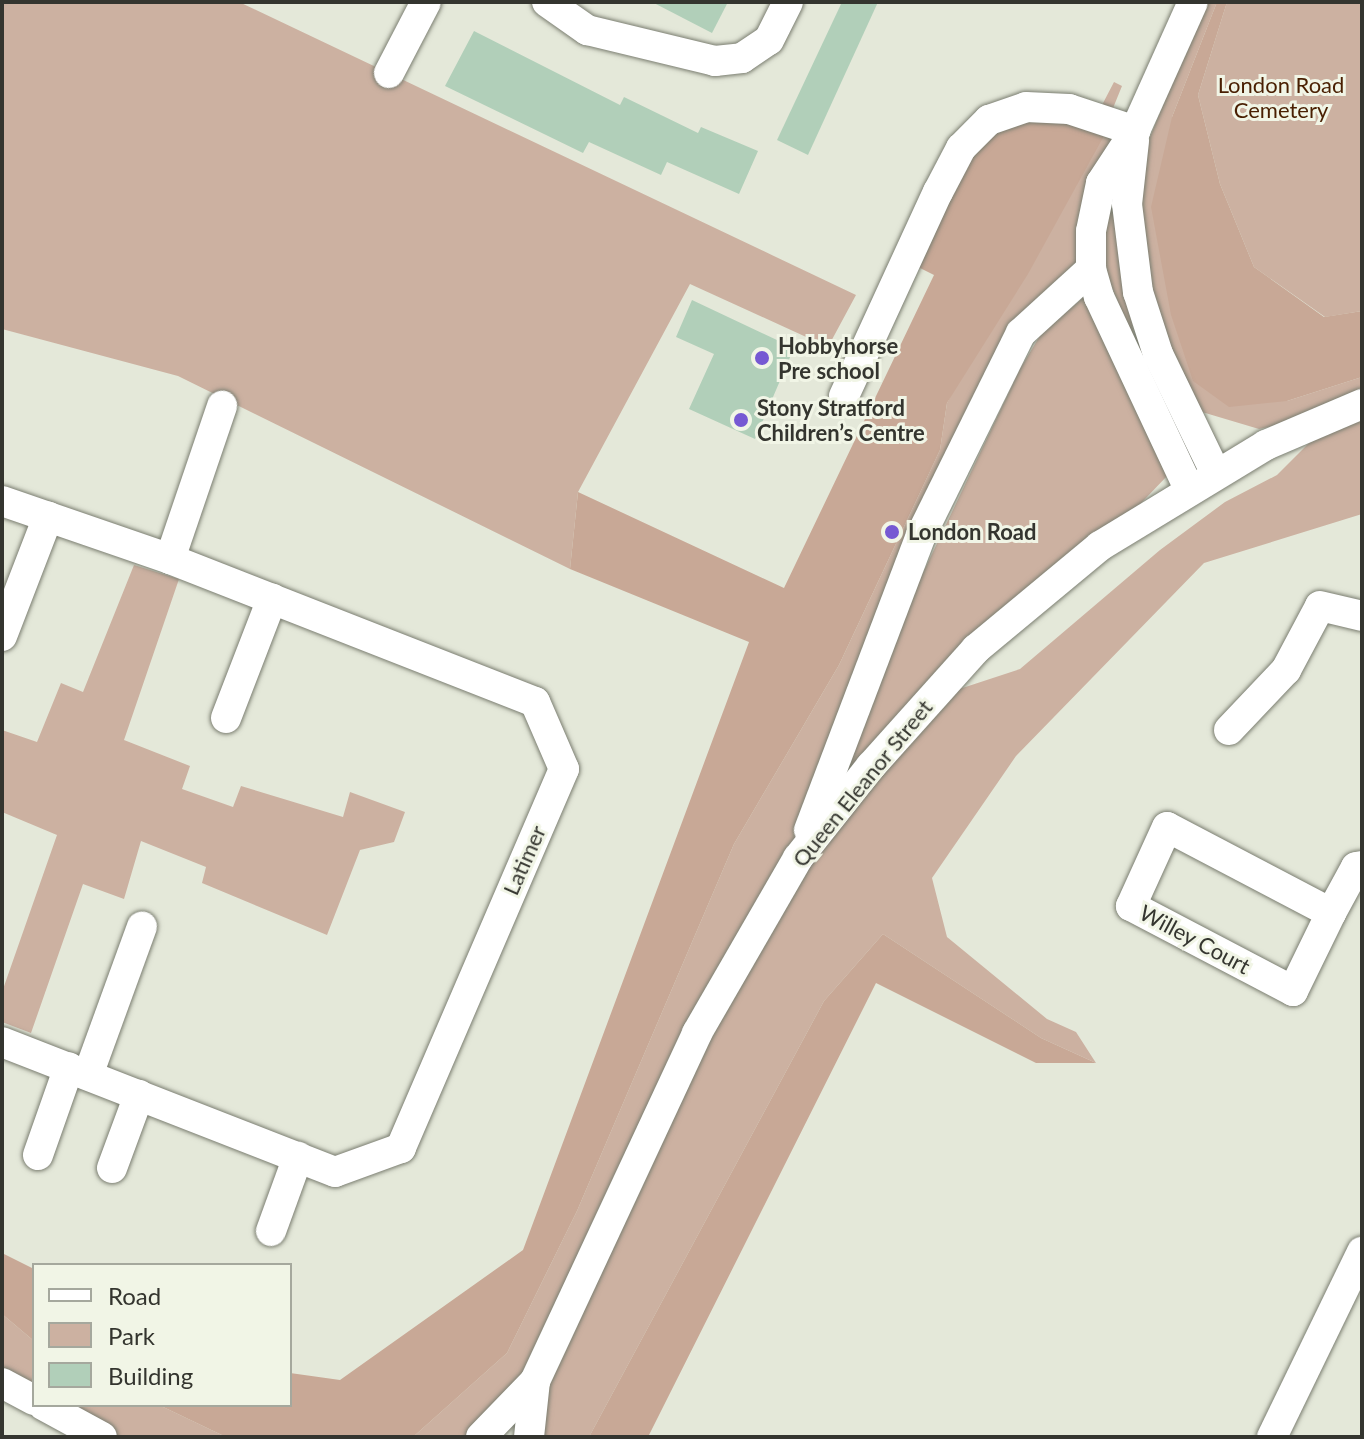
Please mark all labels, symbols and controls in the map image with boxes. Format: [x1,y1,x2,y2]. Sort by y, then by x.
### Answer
park label: London Road Cemetery [1218,71,1344,122]
place label: Hobbyhorse Pre school [778,332,898,384]
marker: Hobbyhorse Pre school [753,349,771,367]
place label: Stony Stratford Children’s Centre [757,394,925,446]
marker: Stony Stratford Children’s Centre [732,411,750,429]
place label: London Road [908,519,1036,545]
marker: London Road [883,523,901,541]
street label: Queen Eleanor Street [786,694,938,872]
street label: Latimer [497,821,551,899]
street label: Willey Court [1135,899,1255,979]
legend [32,1263,292,1407]
text: Road [108,1281,161,1310]
text: Park [108,1321,155,1350]
text: Building [108,1361,193,1390]

